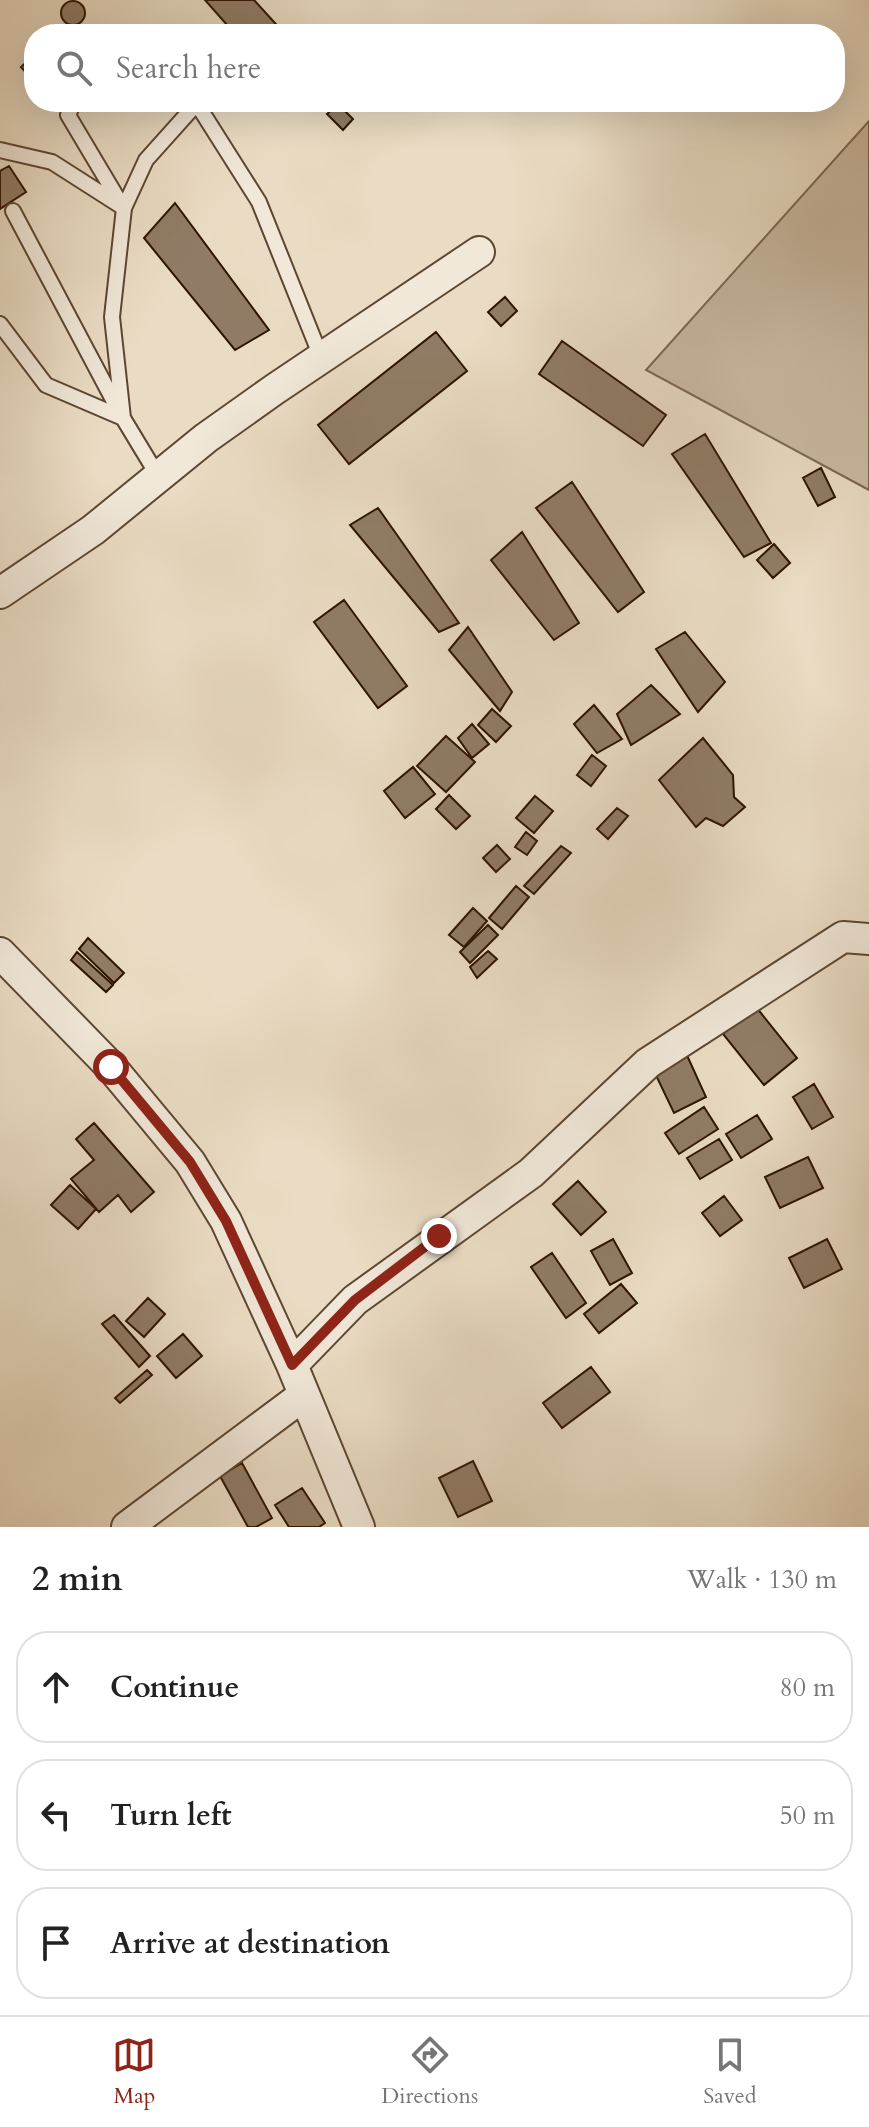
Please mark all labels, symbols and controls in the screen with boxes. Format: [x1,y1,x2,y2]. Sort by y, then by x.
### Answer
search box [24,24,845,112]
icon: search [52,46,96,90]
text: Search here [116,48,261,89]
route start [93,1049,129,1085]
route end [421,1218,457,1254]
text: 2 min [32,1556,123,1602]
text: Walk · 130 m [687,1562,837,1597]
icon: ahead [34,1665,78,1709]
text: Continue [110,1667,239,1708]
text: 80 m [779,1670,835,1705]
icon: left [34,1793,78,1837]
text: Turn left [110,1795,232,1836]
text: 50 m [779,1798,835,1833]
icon: arrive [34,1921,78,1965]
text: Arrive at destination [110,1923,390,1964]
tab: Map [112,2033,156,2111]
tab: Directions [381,2033,478,2111]
tab: Saved [703,2033,757,2111]

